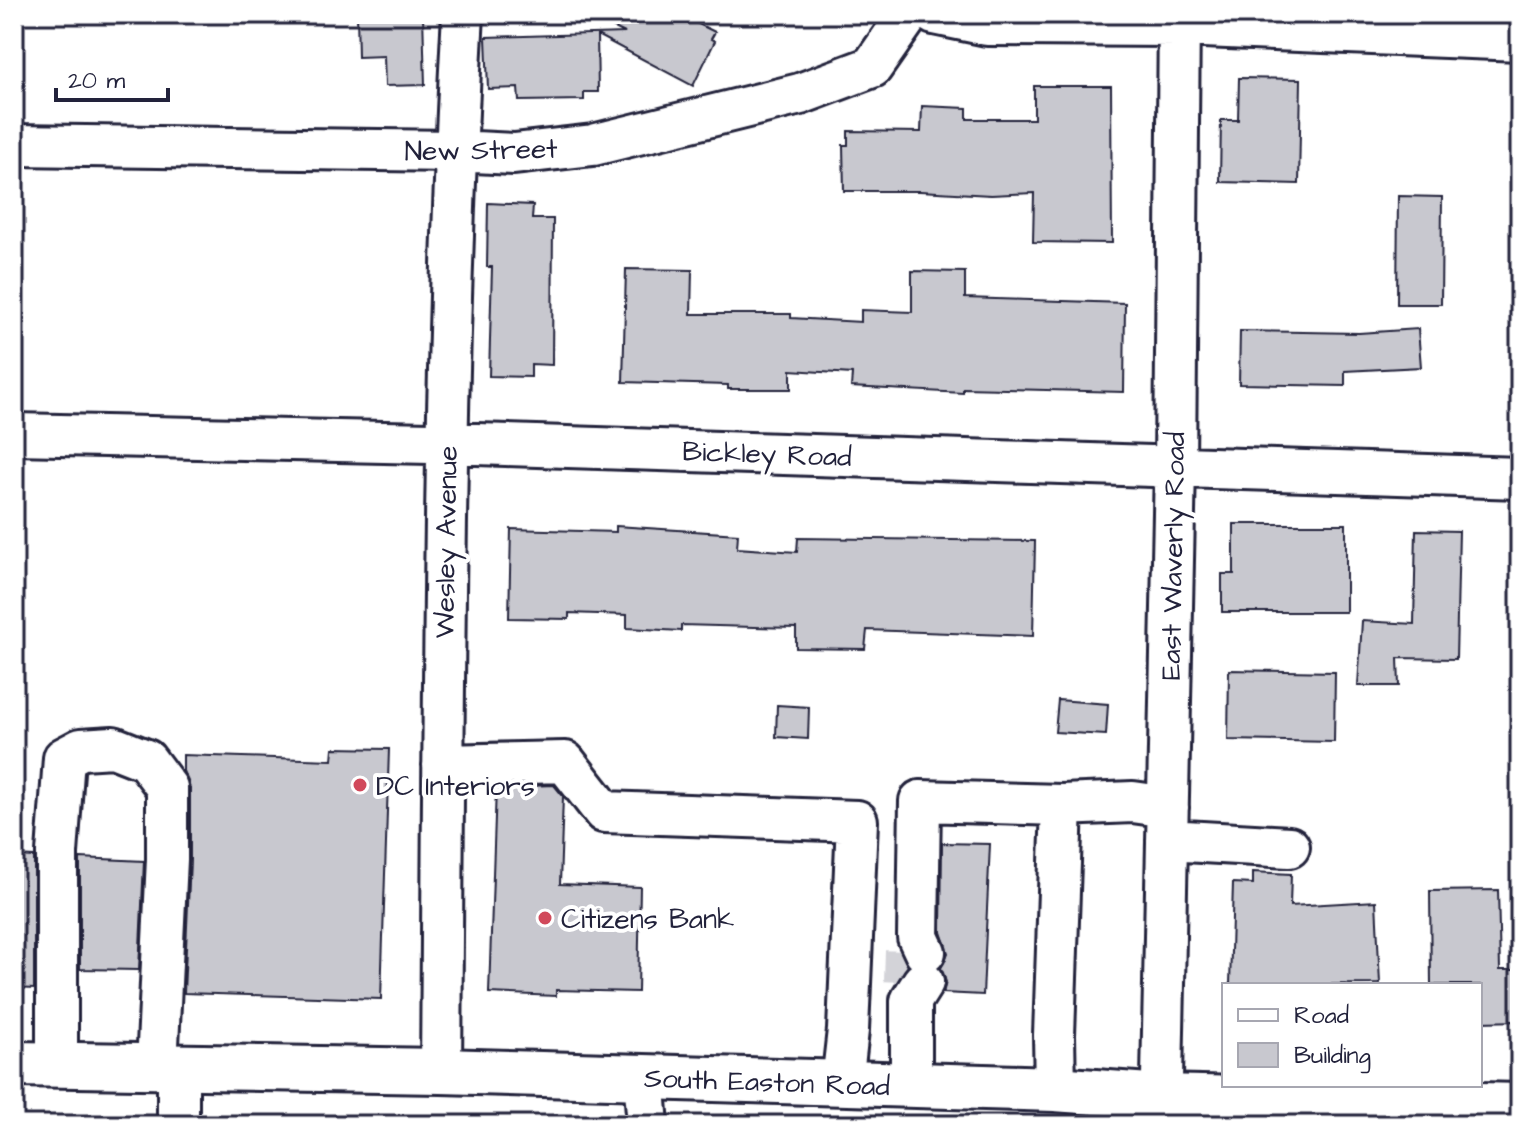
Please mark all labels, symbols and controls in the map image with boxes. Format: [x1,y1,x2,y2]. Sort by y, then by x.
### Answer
scale bar [56,52,168,102]
text: 20 m [68,64,125,98]
street label: New Street [404,130,558,171]
street label: Bickley Road [681,432,852,479]
street label: East Waverly Road [1152,432,1197,681]
street label: Wesley Avenue [425,445,470,639]
place label: DC Interiors [376,767,535,806]
marker: DC Interiors [351,776,369,794]
place label: Citizens Bank [561,900,734,939]
marker: Citizens Bank [536,909,554,927]
legend [1222,983,1482,1087]
text: Road [1294,999,1349,1033]
text: Building [1294,1039,1371,1074]
street label: South Easton Road [643,1059,890,1106]

